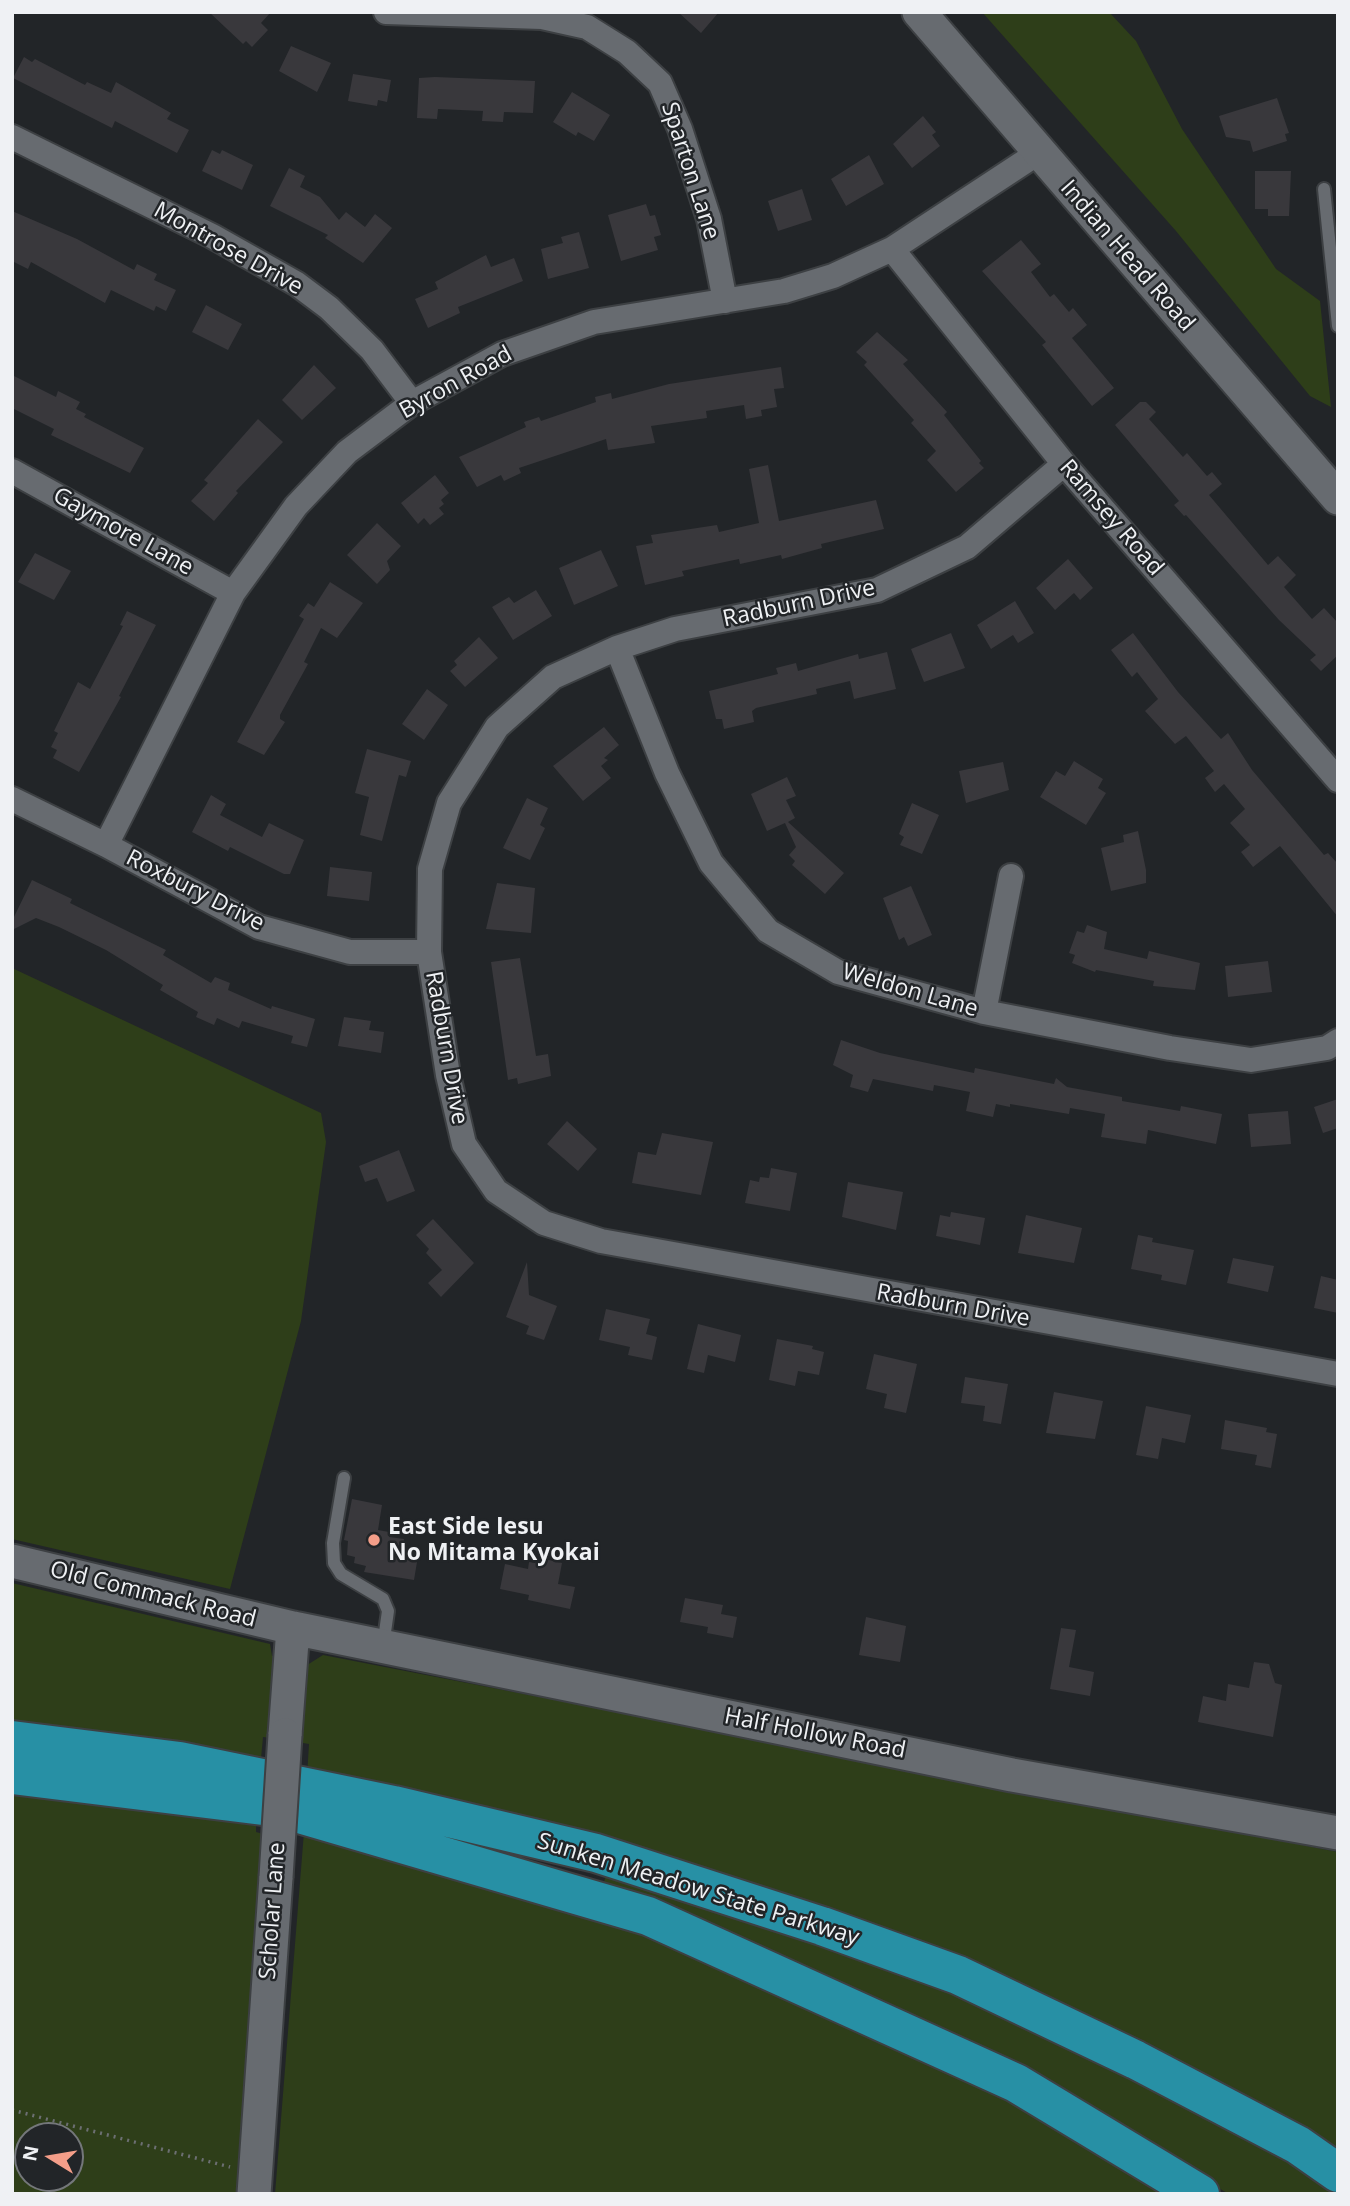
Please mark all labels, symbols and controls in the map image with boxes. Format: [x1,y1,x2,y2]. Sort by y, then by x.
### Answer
street label: Sparton Lane [655,99,725,243]
street label: Indian Head Road [1054,175,1200,337]
street label: Montrose Drive [149,197,307,301]
street label: Byron Road [395,341,517,425]
street label: Ramsey Road [1053,454,1169,582]
street label: Gaymore Lane [48,482,198,582]
street label: Radburn Drive [720,574,878,634]
street label: Roxbury Drive [121,844,269,938]
street label: Weldon Lane [839,958,981,1024]
street label: Radburn Drive [419,969,473,1127]
street label: Radburn Drive [874,1279,1032,1333]
place label: East Side Iesu No Mitama Kyokai [388,1513,600,1567]
marker: East Side Iesu No Mitama Kyokai [366,1532,382,1548]
street label: Old Commack Road [47,1556,259,1634]
street label: Half Hollow Road [722,1703,908,1765]
street label: Sunken Meadow State Parkway [534,1828,862,1952]
street label: Scholar Lane [254,1842,292,1980]
north arrow [14,2122,84,2192]
text: N [16,2143,45,2163]

